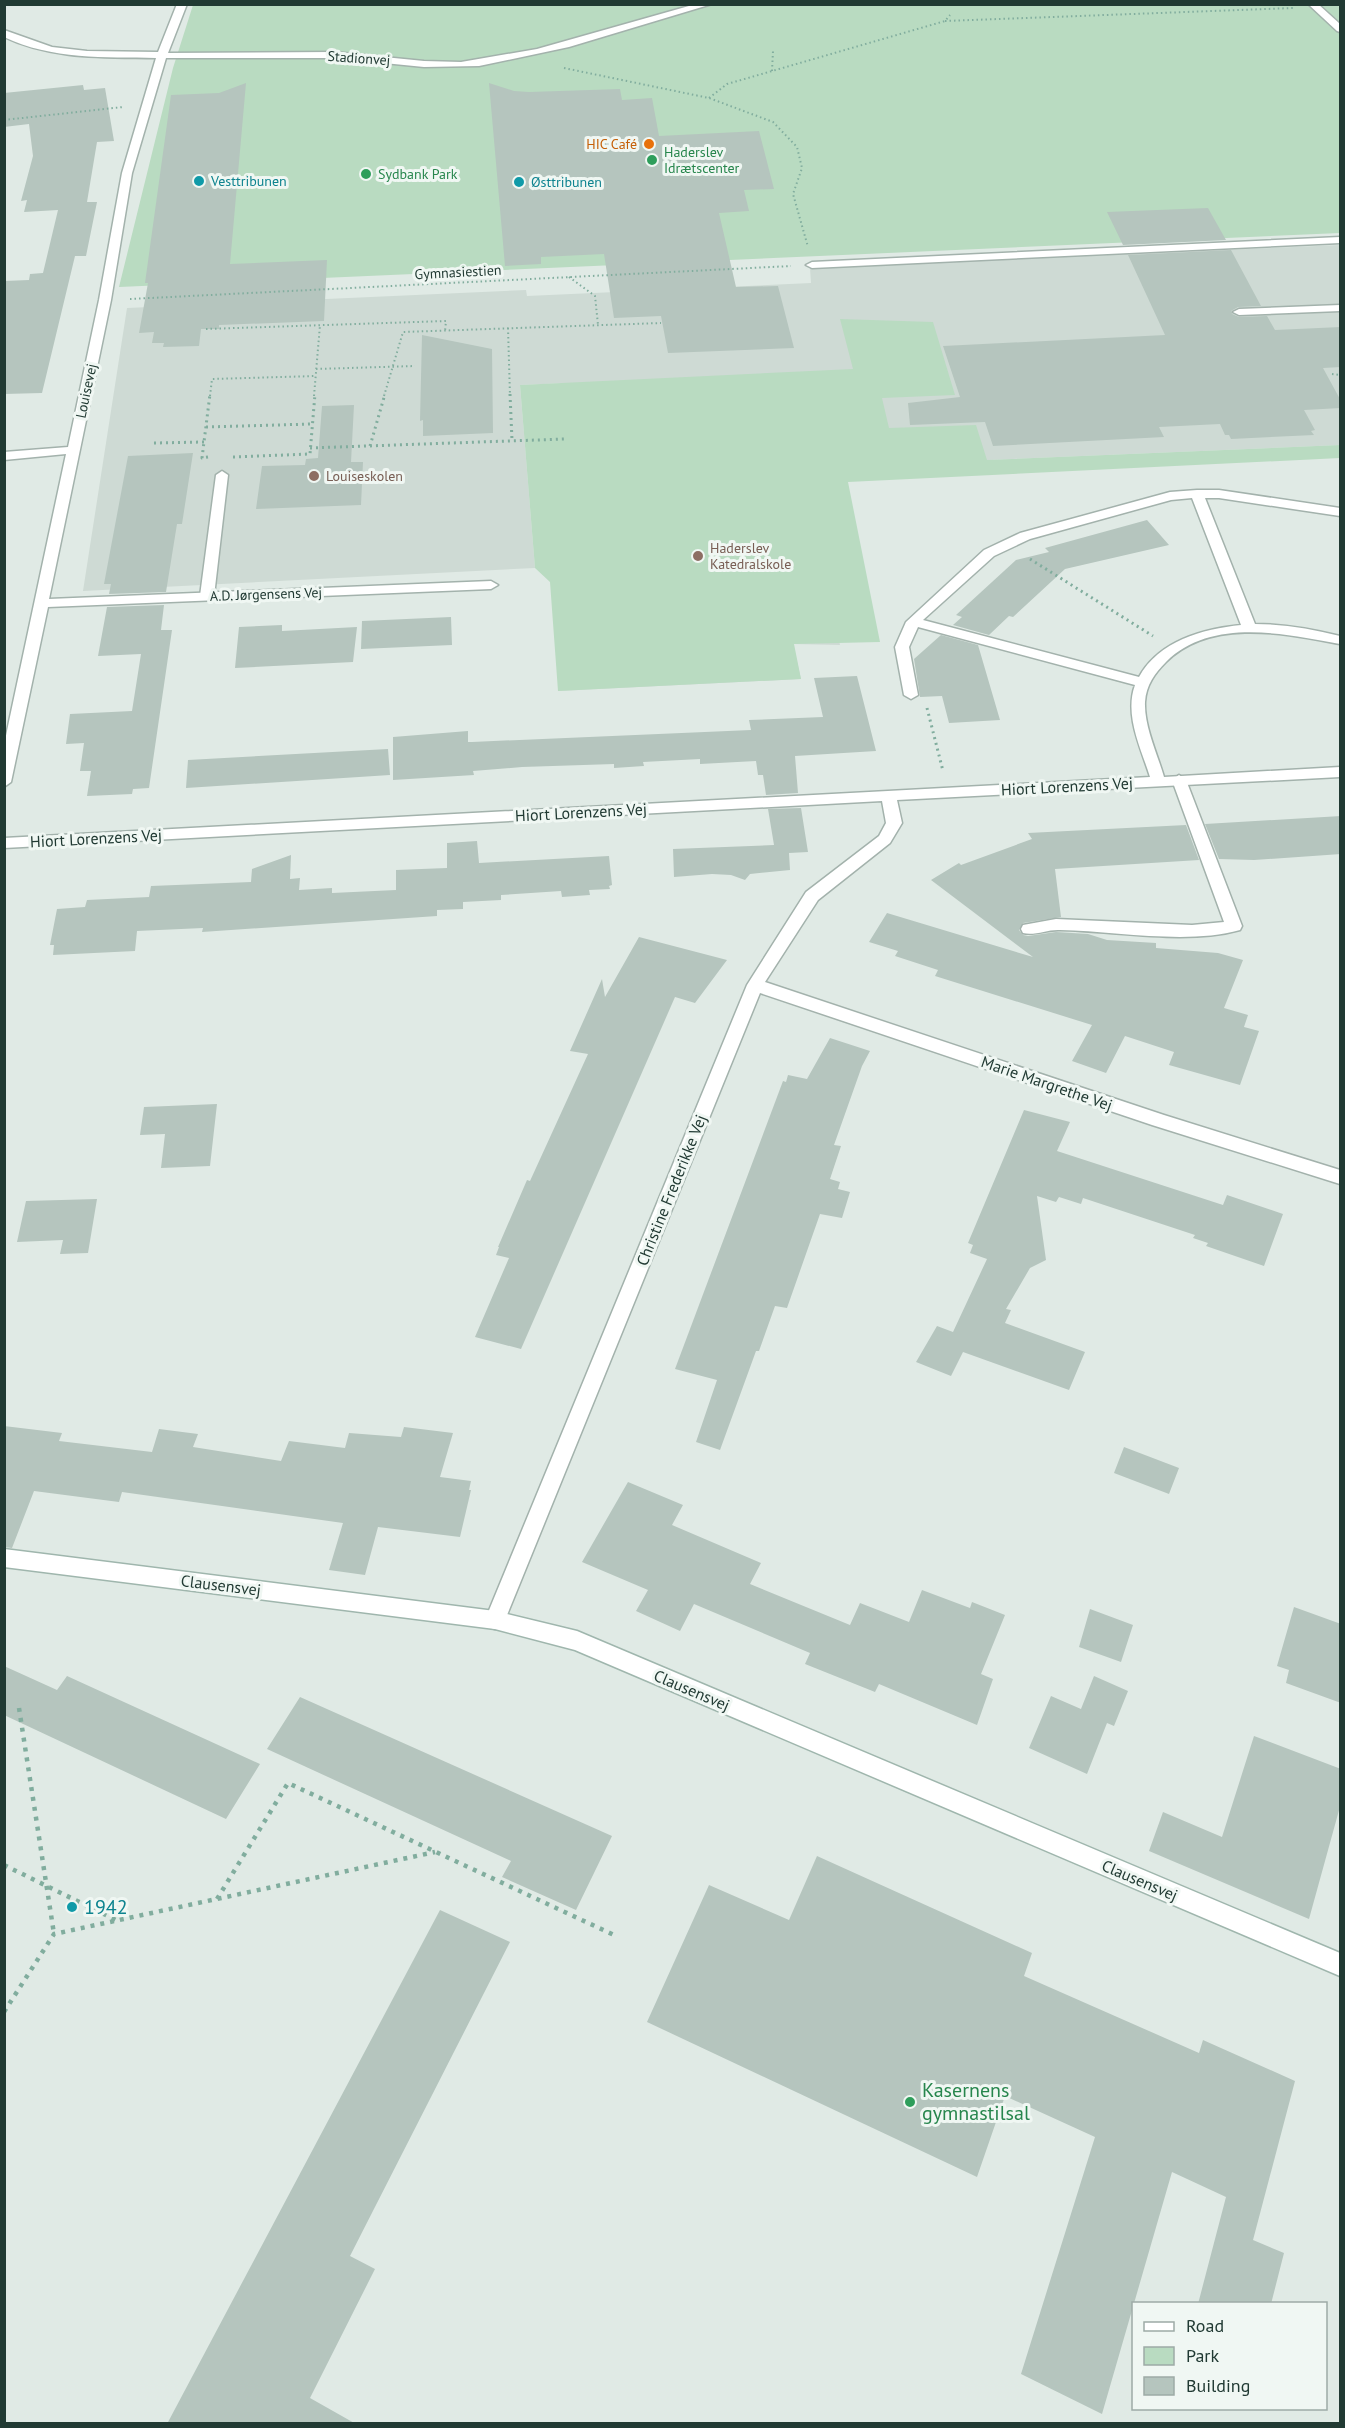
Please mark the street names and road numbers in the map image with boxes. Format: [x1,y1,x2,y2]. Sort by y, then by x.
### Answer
street label: Stadionvej [327,47,391,69]
street label: Gymnasiestien [414,261,502,283]
street label: Louisevej [71,362,101,420]
street label: A.D. Jørgensens Vej [210,583,322,605]
street label: Hiort Lorenzens Vej [1000,773,1134,799]
street label: Hiort Lorenzens Vej [514,799,648,825]
street label: Hiort Lorenzens Vej [29,825,163,851]
street label: Marie Margrethe Vej [979,1051,1115,1115]
street label: Christine Frederikke Vej [632,1112,710,1268]
street label: Clausensvej [180,1570,262,1600]
street label: Clausensvej [651,1665,733,1715]
street label: Clausensvej [1099,1855,1181,1905]

